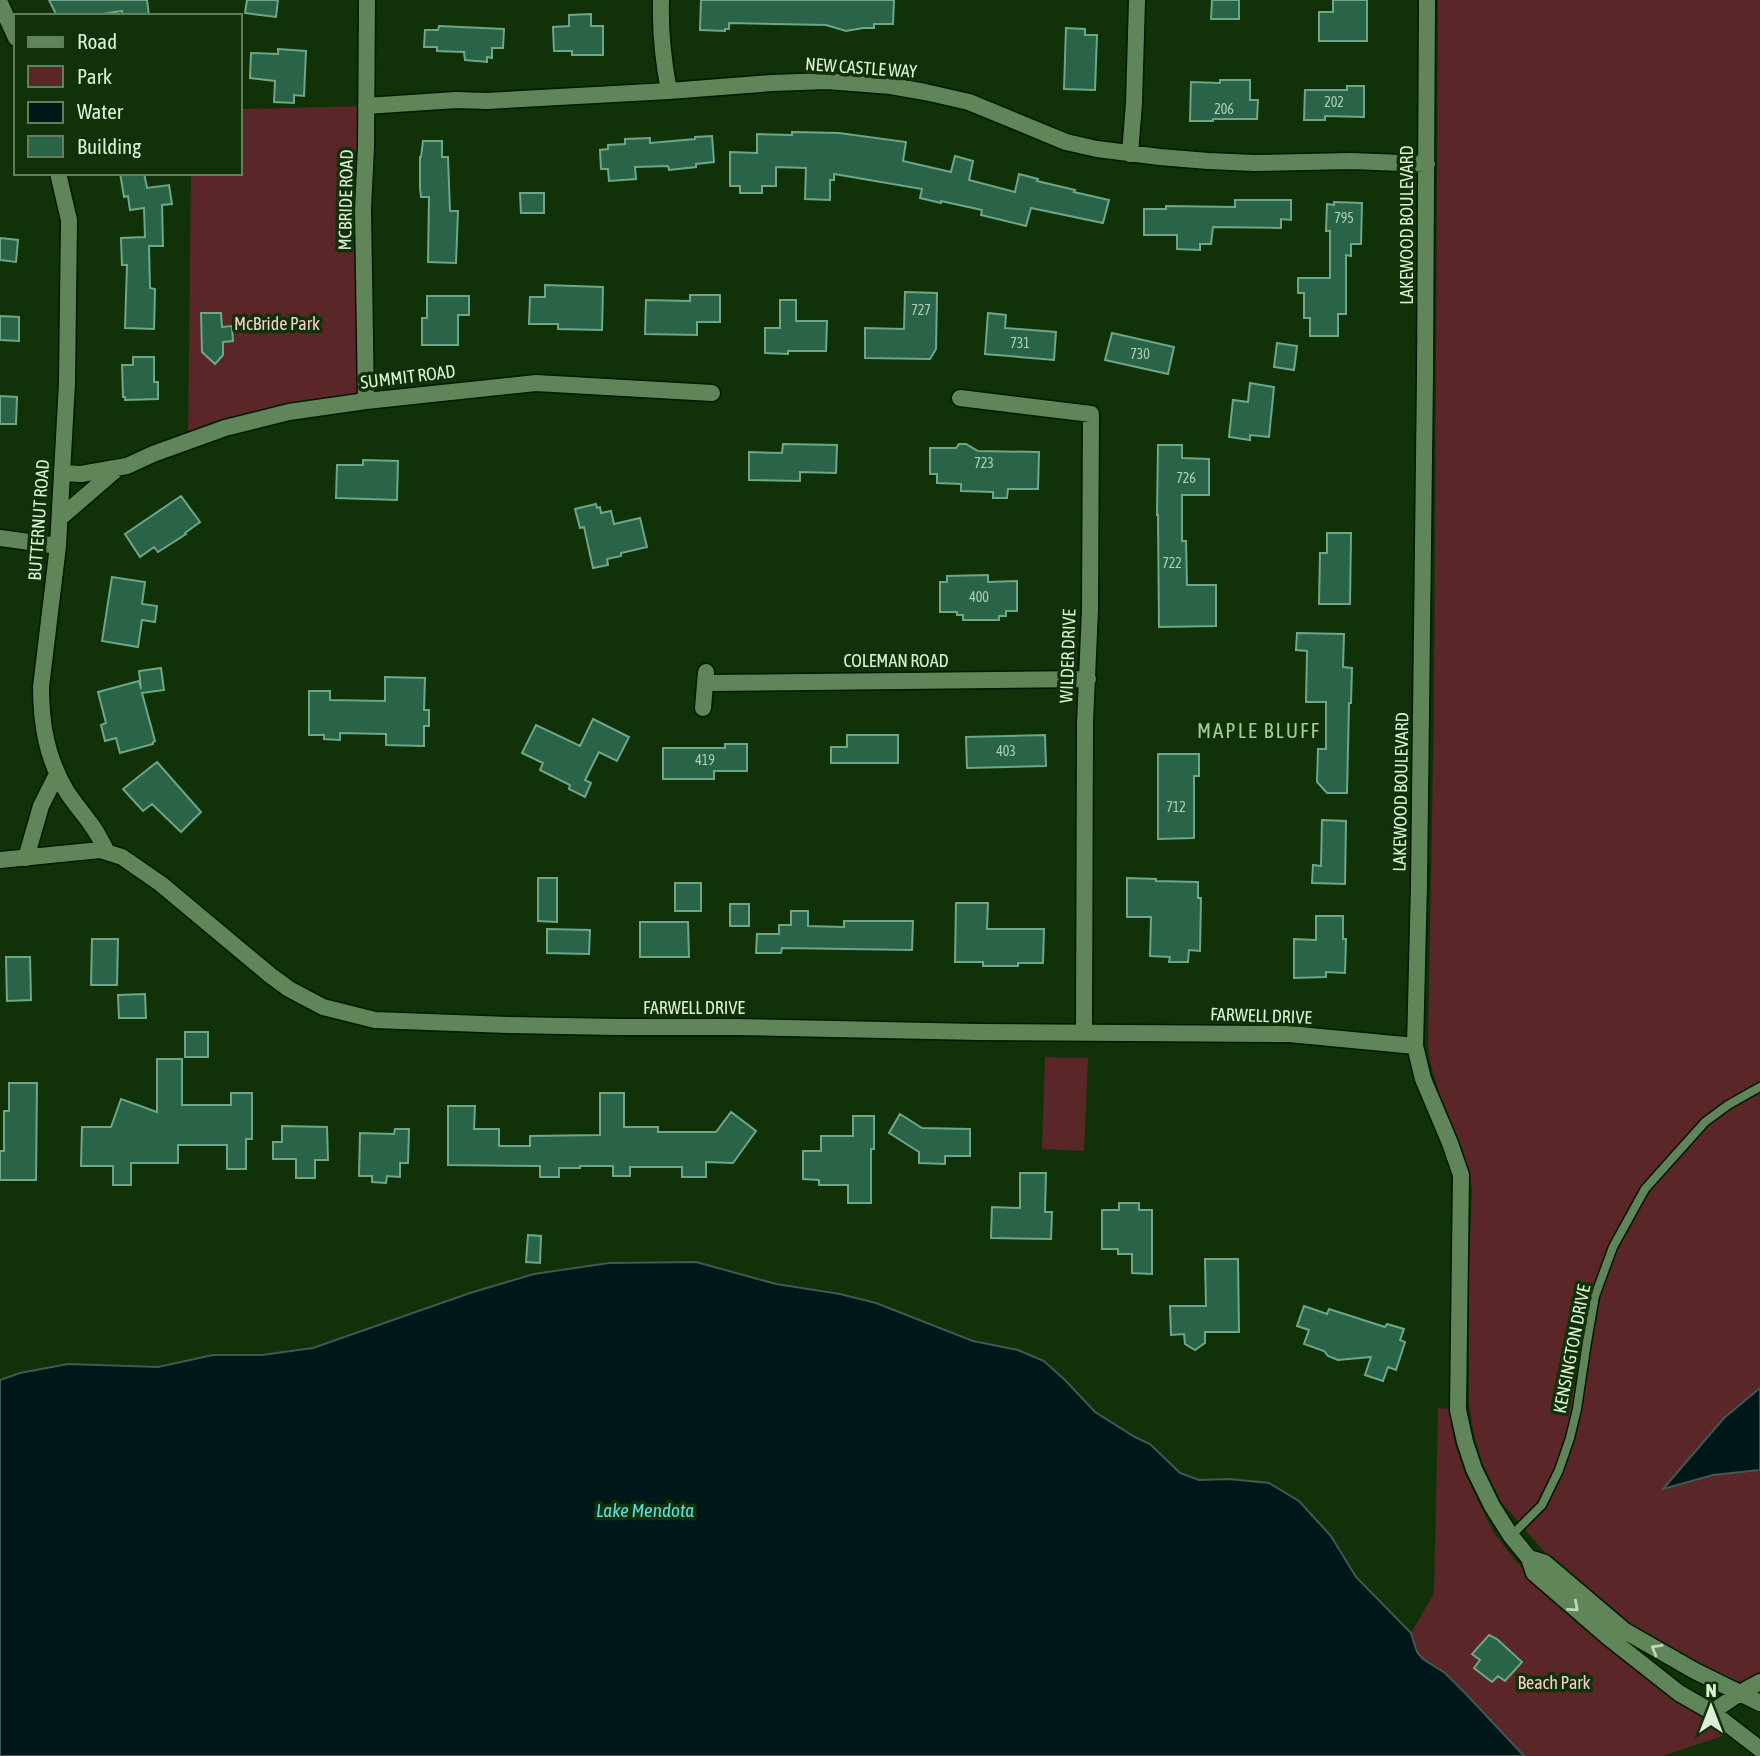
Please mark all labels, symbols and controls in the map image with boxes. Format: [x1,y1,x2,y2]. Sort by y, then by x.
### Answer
legend [14,14,242,175]
text: Road [77,29,117,53]
street label: NEW CASTLE WAY [804,53,918,82]
text: Park [77,64,112,88]
house number: 202 [1324,94,1344,110]
text: Water [77,99,124,123]
house number: 206 [1214,101,1234,117]
text: Building [77,134,141,158]
street label: LAKEWOOD BOULEVARD [1396,145,1417,305]
street label: MCBRIDE ROAD [334,149,357,251]
house number: 795 [1334,210,1354,226]
house number: 727 [911,302,931,318]
park label: McBride Park [234,313,320,334]
house number: 731 [1010,335,1030,351]
house number: 730 [1130,346,1150,362]
street label: SUMMIT ROAD [359,360,457,393]
house number: 723 [974,455,994,471]
street label: BUTTERNUT ROAD [24,459,53,581]
house number: 726 [1176,470,1196,486]
house number: 722 [1162,555,1182,571]
house number: 400 [969,589,989,605]
street label: WILDER DRIVE [1055,608,1080,703]
street label: COLEMAN ROAD [843,650,949,671]
street label: LAKEWOOD BOULEVARD [1389,712,1412,872]
district label: MAPLE BLUFF [1197,718,1321,742]
house number: 403 [996,743,1016,759]
house number: 419 [695,752,715,768]
house number: 712 [1166,799,1186,815]
street label: FARWELL DRIVE [643,997,745,1018]
street label: FARWELL DRIVE [1210,1003,1313,1028]
street label: KENSINGTON DRIVE [1549,1282,1594,1415]
water label: Lake Mendota [596,1499,694,1521]
one-way arrow [1566,1599,1579,1611]
one-way arrow [1651,1644,1664,1657]
park label: Beach Park [1518,1672,1591,1693]
north arrow [1676,1672,1746,1742]
text: N [1705,1679,1717,1701]

